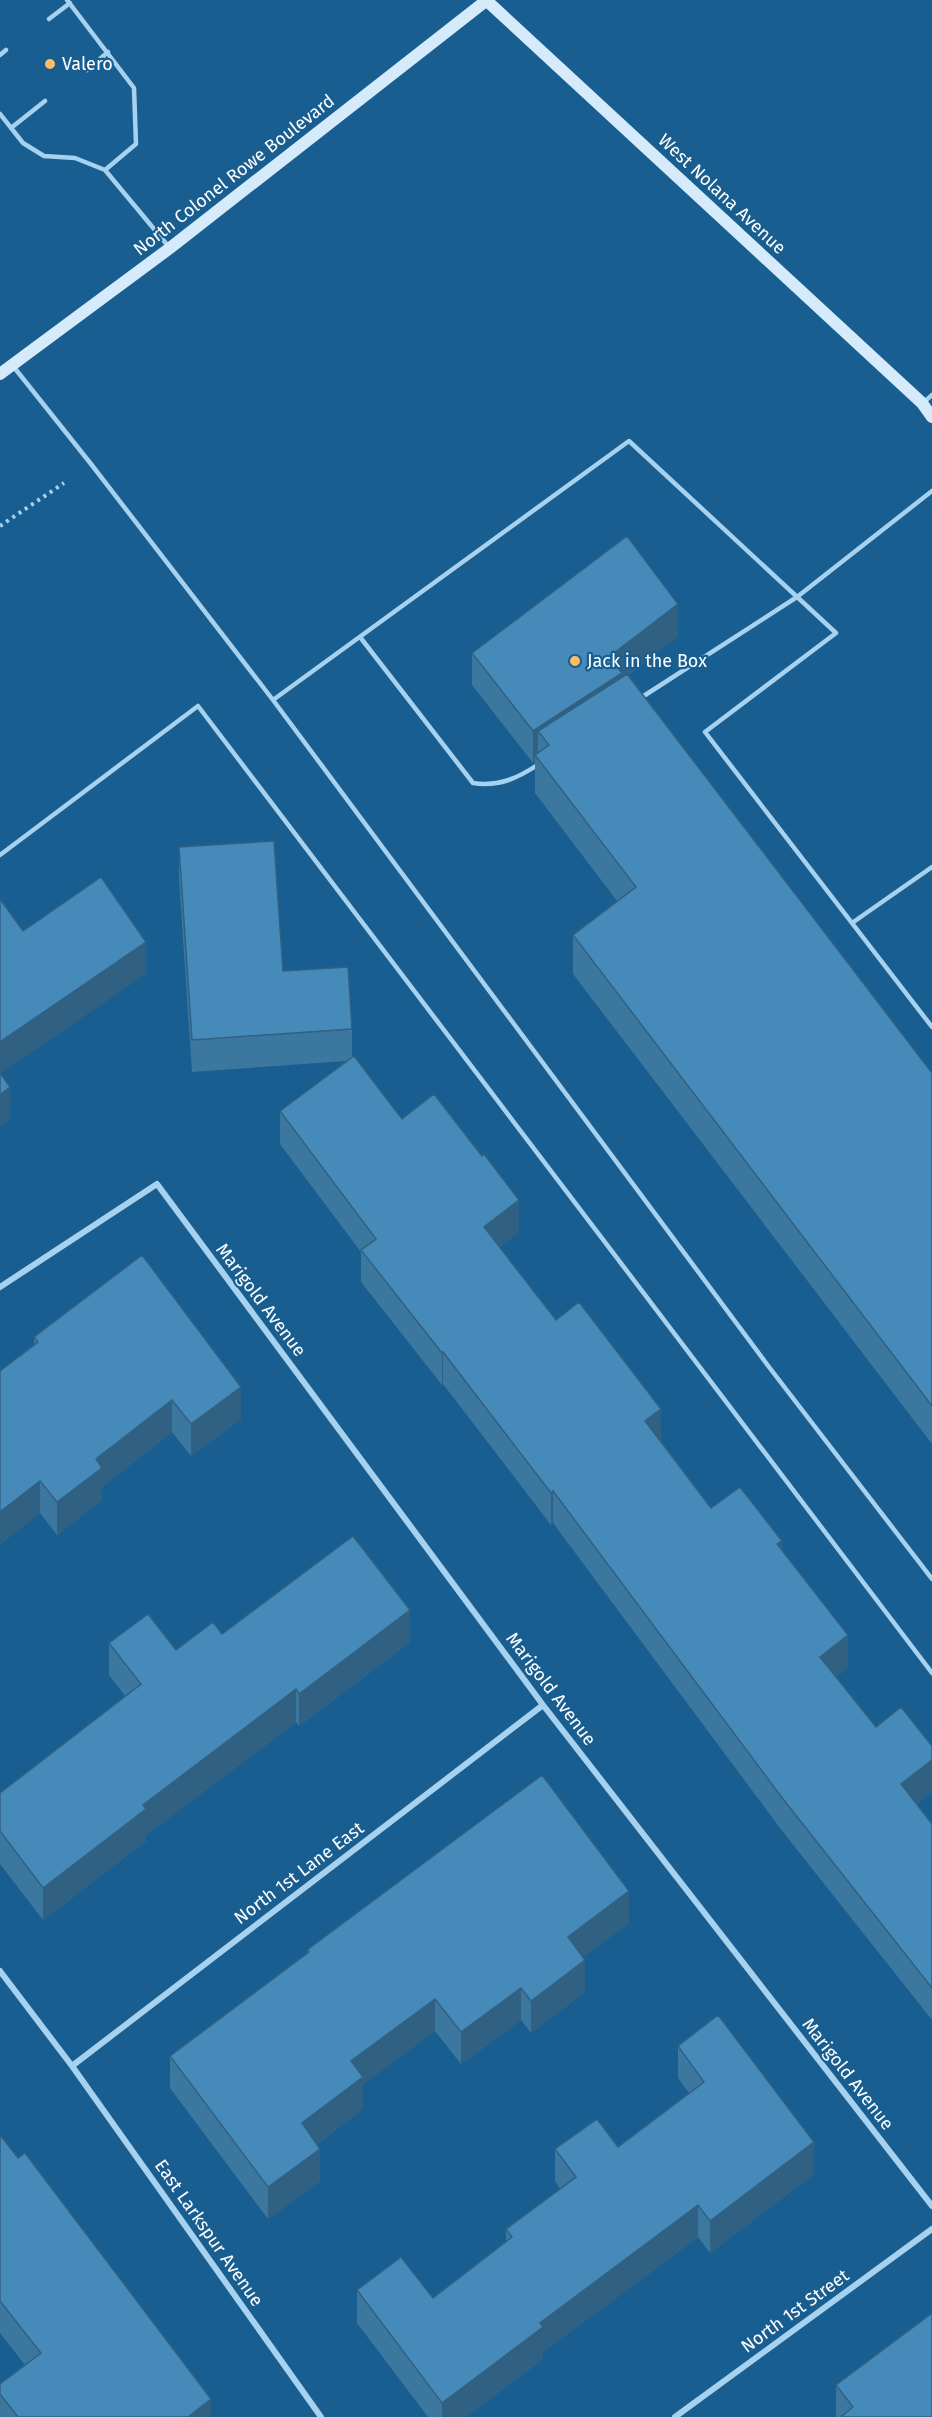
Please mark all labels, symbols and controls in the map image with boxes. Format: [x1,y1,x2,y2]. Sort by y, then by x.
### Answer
place label: Valero [62,53,113,75]
marker: Valero [43,57,57,71]
street label: North Colonel Rowe Boulevard [129,90,339,260]
street label: West Nolana Avenue [653,129,791,259]
place label: Jack in the Box [587,650,707,672]
marker: Jack in the Box [568,654,582,668]
street label: Marigold Avenue [211,1239,311,1361]
street label: Marigold Avenue [501,1628,601,1750]
street label: North 1st Lane East [230,1817,369,1929]
street label: Marigold Avenue [798,2014,898,2134]
street label: East Larkspur Avenue [150,2155,268,2311]
street label: North 1st Street [737,2264,854,2357]

